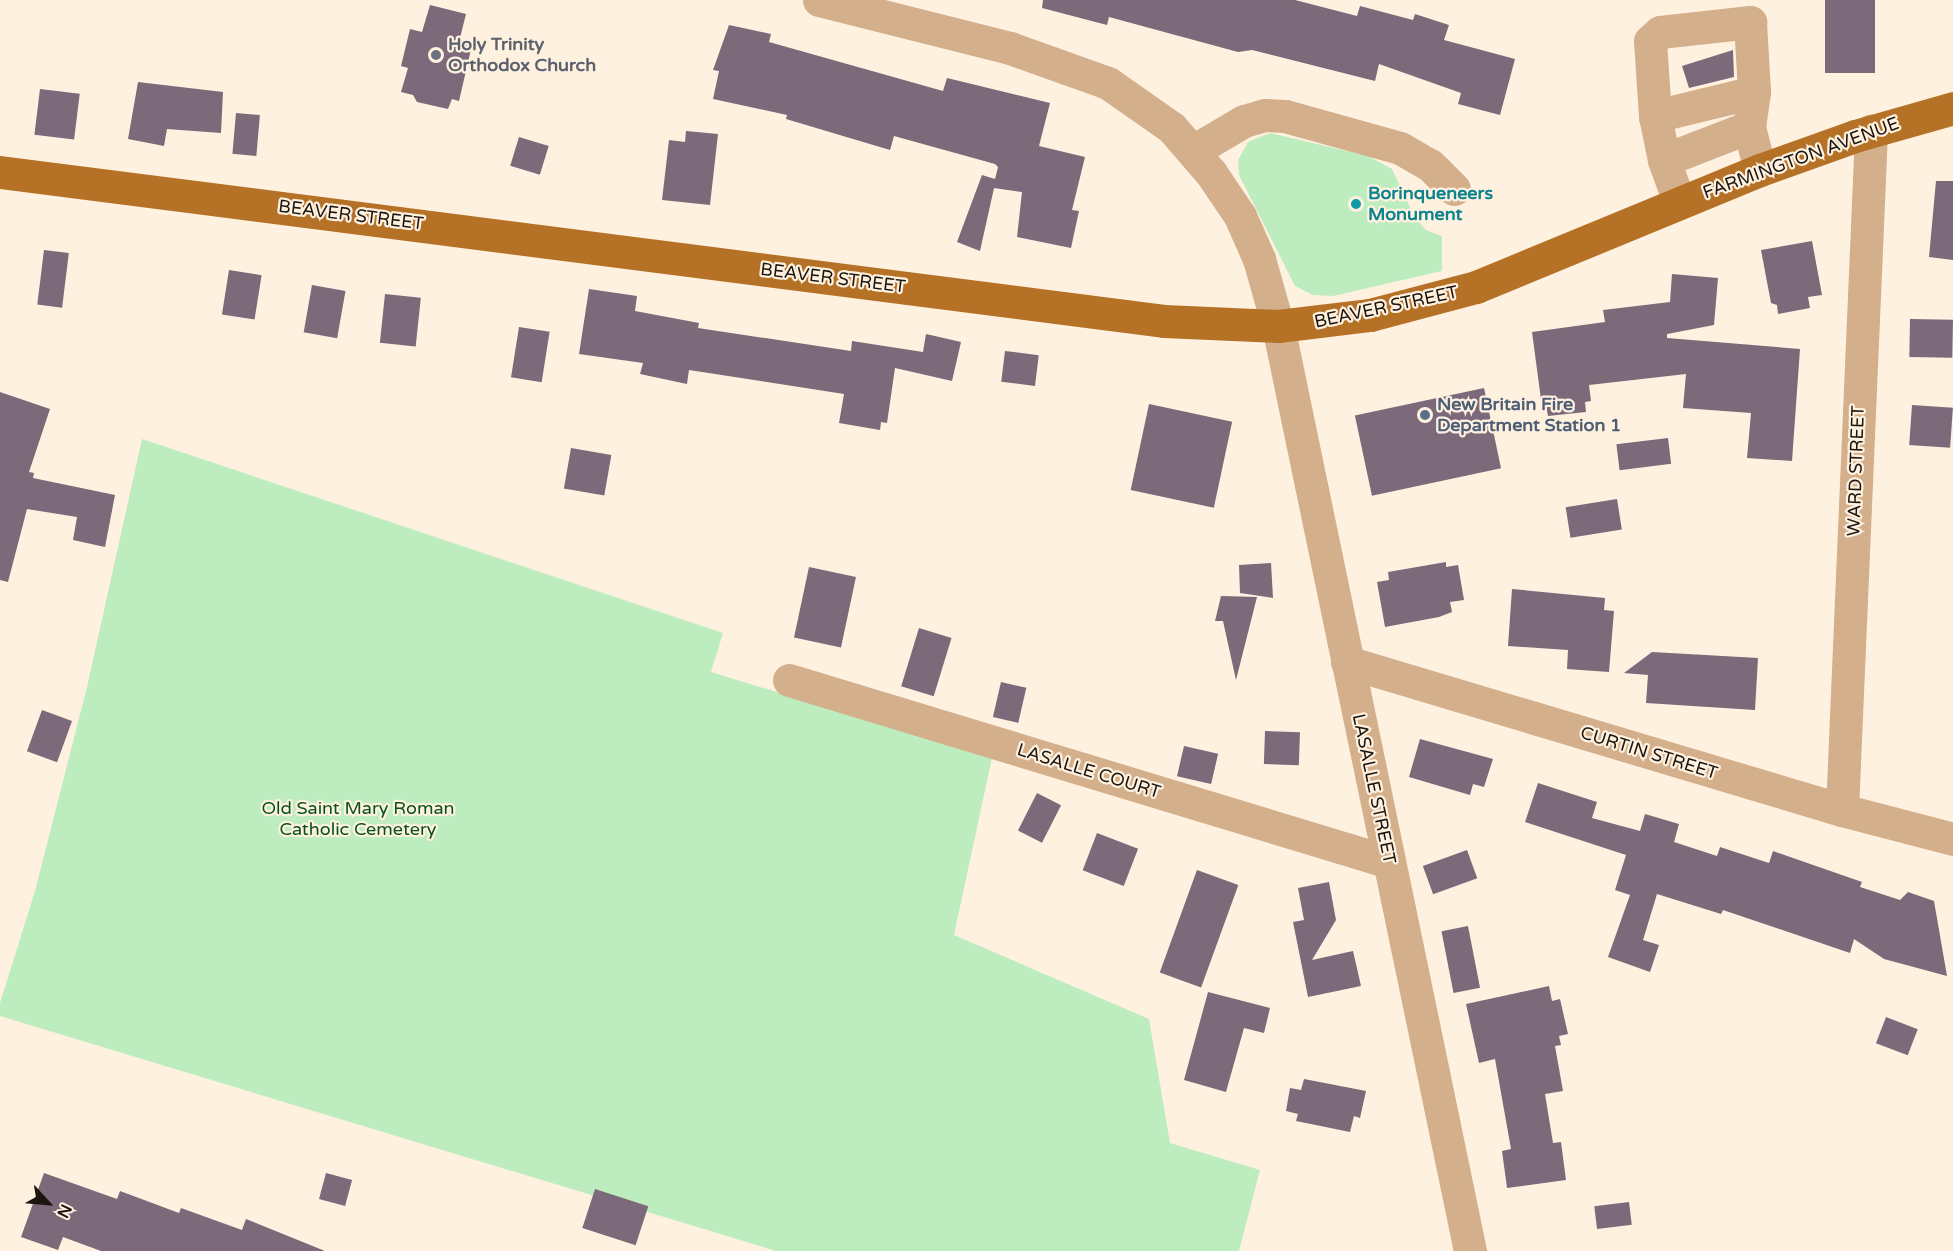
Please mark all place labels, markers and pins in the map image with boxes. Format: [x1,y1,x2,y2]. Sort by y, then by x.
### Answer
place label: Holy Trinity Orthodox Church [448,34,596,76]
marker: Holy Trinity Orthodox Church [429,48,443,62]
place label: Borinqueneers Monument [1368,183,1493,226]
marker: Borinqueneers Monument [1349,197,1363,211]
place label: New Britain Fire Department Station 1 [1437,394,1621,436]
marker: New Britain Fire Department Station 1 [1418,408,1432,422]

